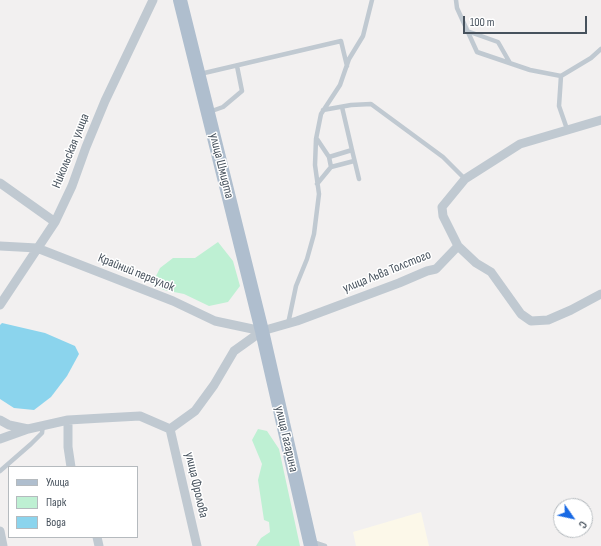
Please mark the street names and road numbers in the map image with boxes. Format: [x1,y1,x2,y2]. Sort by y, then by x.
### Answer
street label: Никольская улица [49,111,93,191]
street label: улица Шмидта [205,132,237,200]
street label: улица Льва Толстого [340,247,434,297]
street label: Крайний переулок [95,251,177,295]
street label: улица Гагарина [271,404,301,474]
street label: улица Фролова [181,451,211,519]

